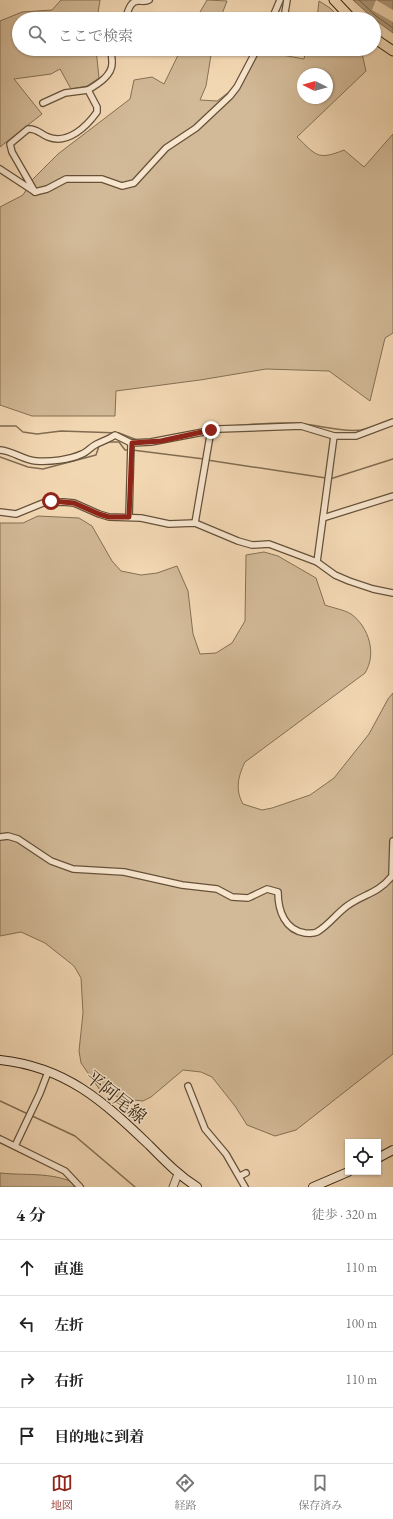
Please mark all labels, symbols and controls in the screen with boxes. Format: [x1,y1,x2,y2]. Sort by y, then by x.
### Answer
search box [12,12,381,56]
icon: search [26,23,48,45]
text: ここで検索 [58,26,133,45]
north arrow [297,68,333,104]
route end [202,421,220,439]
route start [42,492,60,510]
street label: 平阿尾線 [81,1065,152,1128]
map controls [345,1139,381,1175]
button: locate [345,1139,381,1175]
text: 4 分 [16,1204,46,1226]
text: 徒歩 · 320 m [312,1206,377,1223]
icon: ahead [16,1257,38,1279]
text: 直進 [54,1259,84,1278]
text: 110 m [346,1259,377,1276]
icon: left [16,1313,38,1335]
text: 左折 [54,1315,84,1334]
text: 100 m [346,1315,377,1332]
icon: right [16,1369,38,1391]
text: 右折 [54,1371,84,1390]
text: 110 m [346,1371,377,1388]
icon: arrive [16,1425,38,1447]
text: 目的地に到着 [54,1427,144,1446]
tab: 地図 [51,1472,73,1512]
tab: 経路 [174,1472,196,1512]
tab: 保存済み [298,1472,342,1512]

